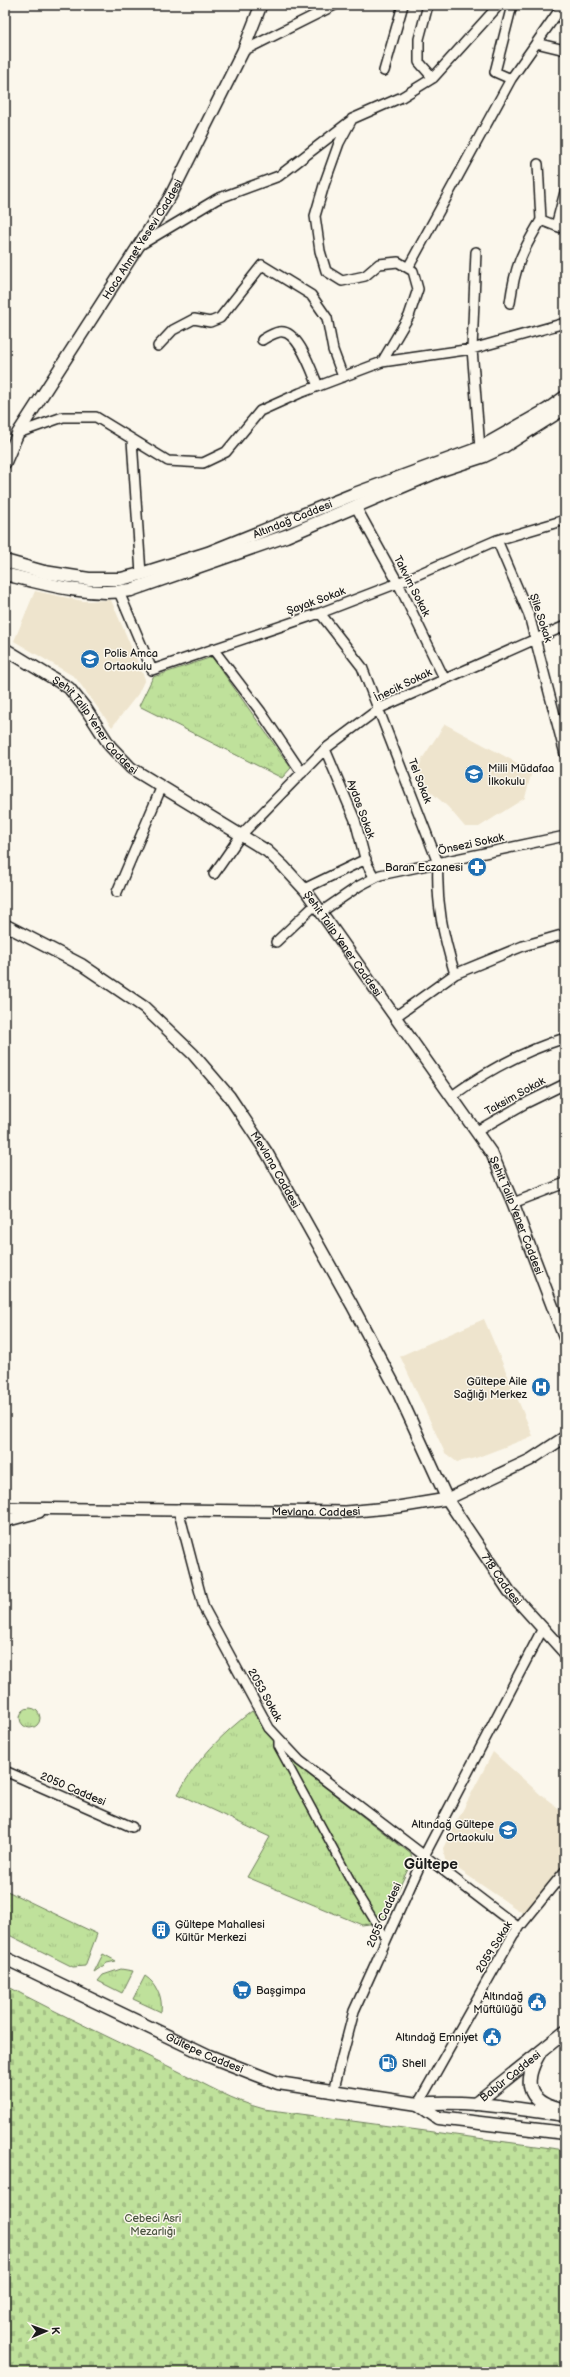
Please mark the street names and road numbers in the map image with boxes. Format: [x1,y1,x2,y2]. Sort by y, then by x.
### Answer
street label: Hoca Ahmet Yesevi Caddesi [99,177,184,302]
street label: Altındağ Caddesi [251,497,334,541]
street label: Takvim Sokak [391,553,433,619]
street label: Şayak Sokak [285,584,348,618]
street label: Şile Sokak [527,592,555,645]
street label: İnecik Sokak [372,665,434,704]
street label: Şehit Talip Yener Caddesi [50,673,140,777]
street label: Tel Sokak [406,757,435,806]
street label: Aydos Sokak [344,778,378,841]
street label: Önsezi Sokak [437,830,506,857]
street label: Şehit Talip Yener Caddesi [301,888,385,999]
street label: Taksim Sokak [483,1074,548,1118]
street label: Mevlana Caddesi [248,1129,303,1210]
street label: Şehit Talip Yener Caddesi [487,1154,546,1276]
street label: Mevlana. Caddesi [272,1504,361,1518]
street label: 718 Caddesi [479,1551,525,1608]
street label: 2053 Sokak [245,1666,285,1724]
street label: 2050 Caddesi [38,1769,108,1809]
street label: 2055 Caddesi [364,1881,404,1949]
street label: 2059 Sokak [473,1918,515,1975]
street label: Gültepe Caddesi [164,2030,245,2075]
street label: Babür Caddesi [477,2048,543,2104]

